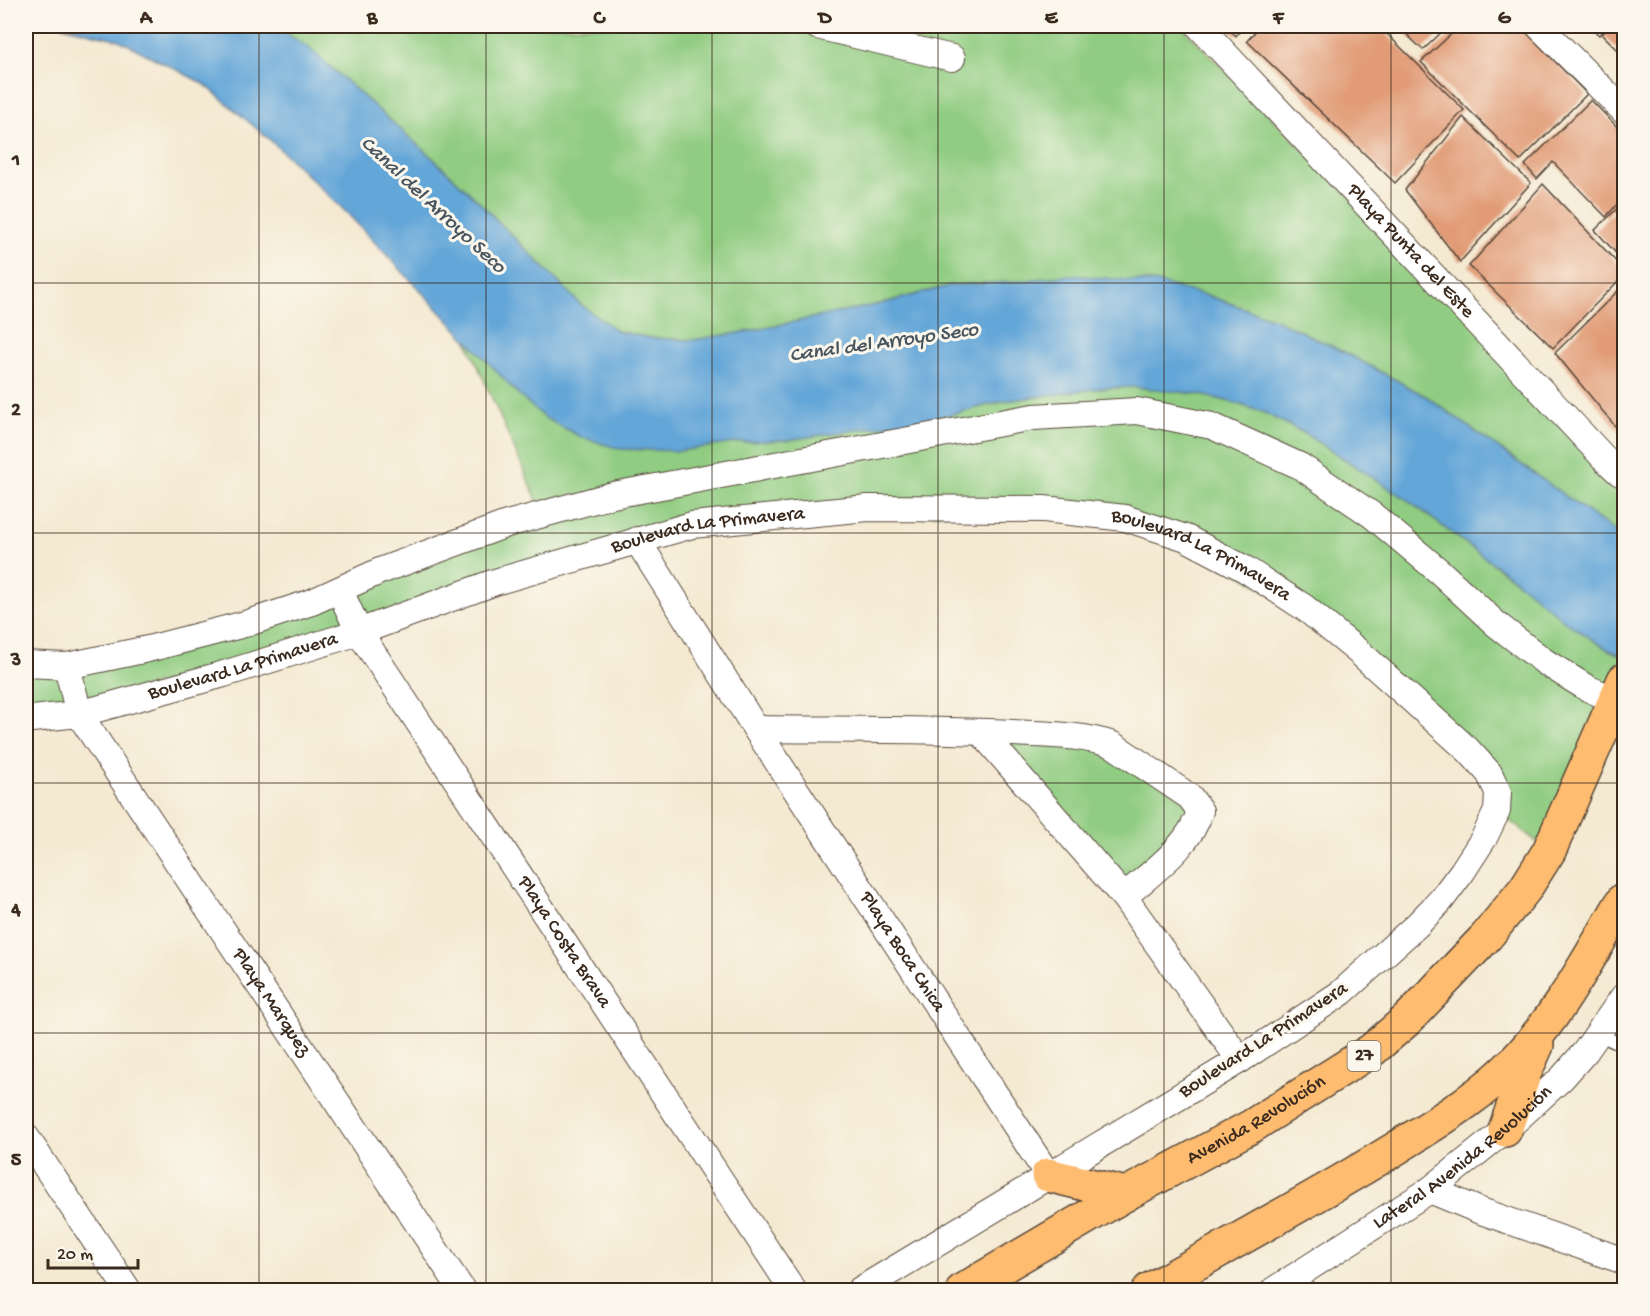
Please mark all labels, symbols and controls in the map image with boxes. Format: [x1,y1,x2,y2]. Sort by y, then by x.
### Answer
text: A [139,8,154,31]
text: B [366,8,378,31]
text: C [593,8,607,31]
text: D [816,8,832,31]
text: E [1045,8,1059,31]
text: F [1272,8,1285,31]
text: G [1498,8,1512,31]
water label: Canal del Arroyo Seco [354,132,511,281]
text: 1 [11,150,20,173]
street label: Playa Punta del Este [1341,179,1479,324]
water label: Canal del Arroyo Seco [788,318,981,370]
text: 2 [11,400,21,423]
street label: Boulevard La Primavera [608,503,807,560]
street label: Boulevard La Primavera [1109,505,1296,607]
street label: Boulevard La Primavera [145,628,341,706]
text: 3 [10,650,21,673]
street label: Playa Costa Brava [511,871,616,1013]
street label: Playa Boca Chica [854,887,950,1017]
text: 4 [10,900,21,923]
street label: Playa Marquez [226,943,316,1062]
street label: Boulevard La Primavera [1175,977,1353,1105]
road number: 27 [1348,1041,1380,1071]
street label: Avenida Revolución [1183,1070,1331,1170]
street label: Lateral Avenida Revolución [1369,1080,1558,1235]
text: 5 [11,1150,22,1173]
scale bar [48,1232,138,1270]
text: 20 m [57,1245,93,1266]

